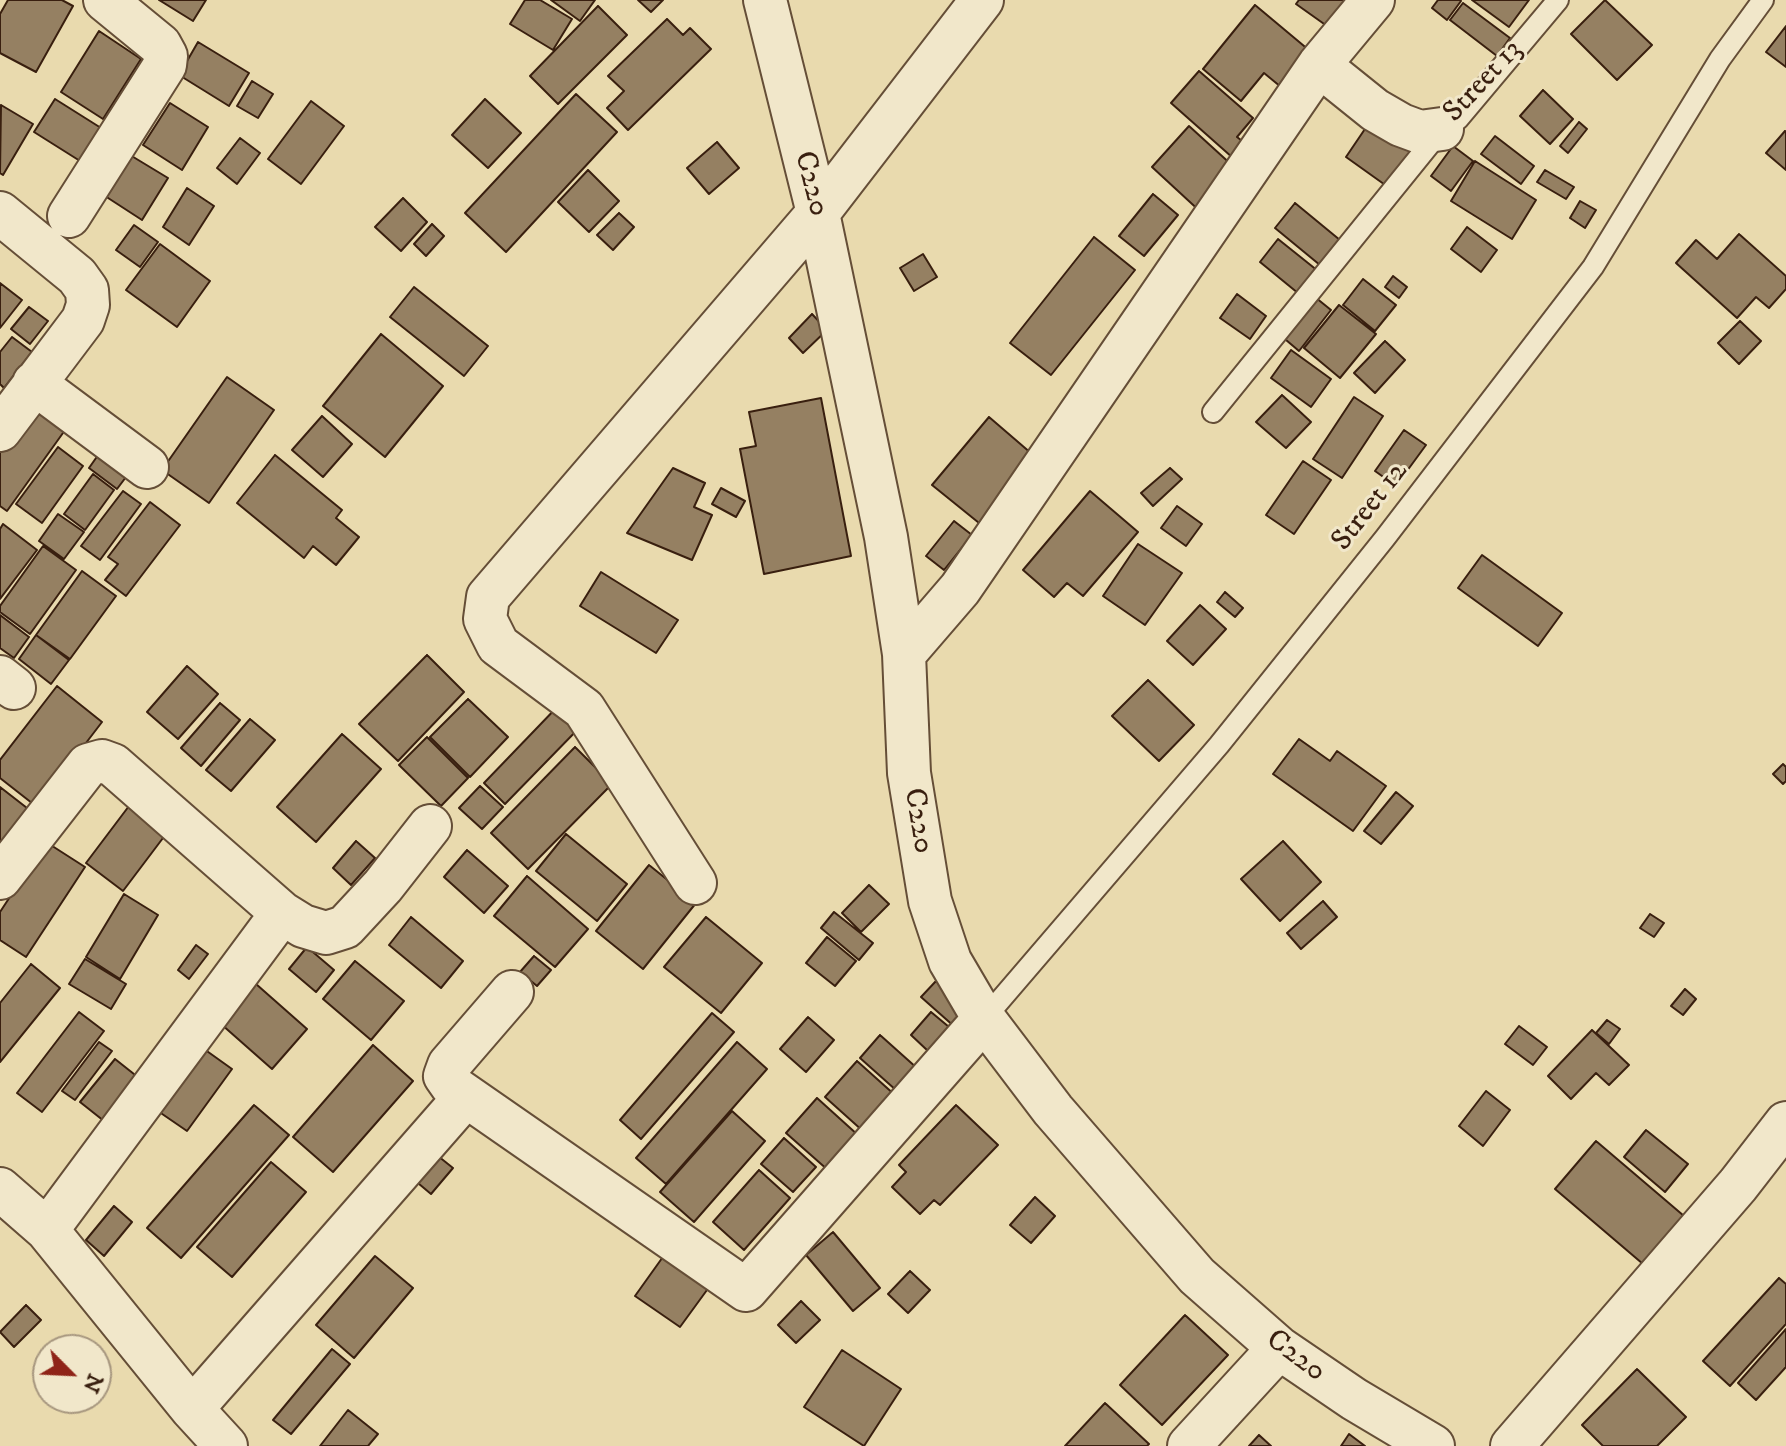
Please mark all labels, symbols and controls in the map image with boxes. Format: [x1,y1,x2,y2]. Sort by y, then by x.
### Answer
street label: Street 13 [1437,33,1531,131]
street label: C220 [785,148,835,220]
street label: Street 12 [1325,455,1417,559]
street label: C220 [894,786,940,856]
street label: C220 [1258,1323,1332,1391]
north arrow [32,1334,112,1414]
text: N [77,1369,109,1397]

